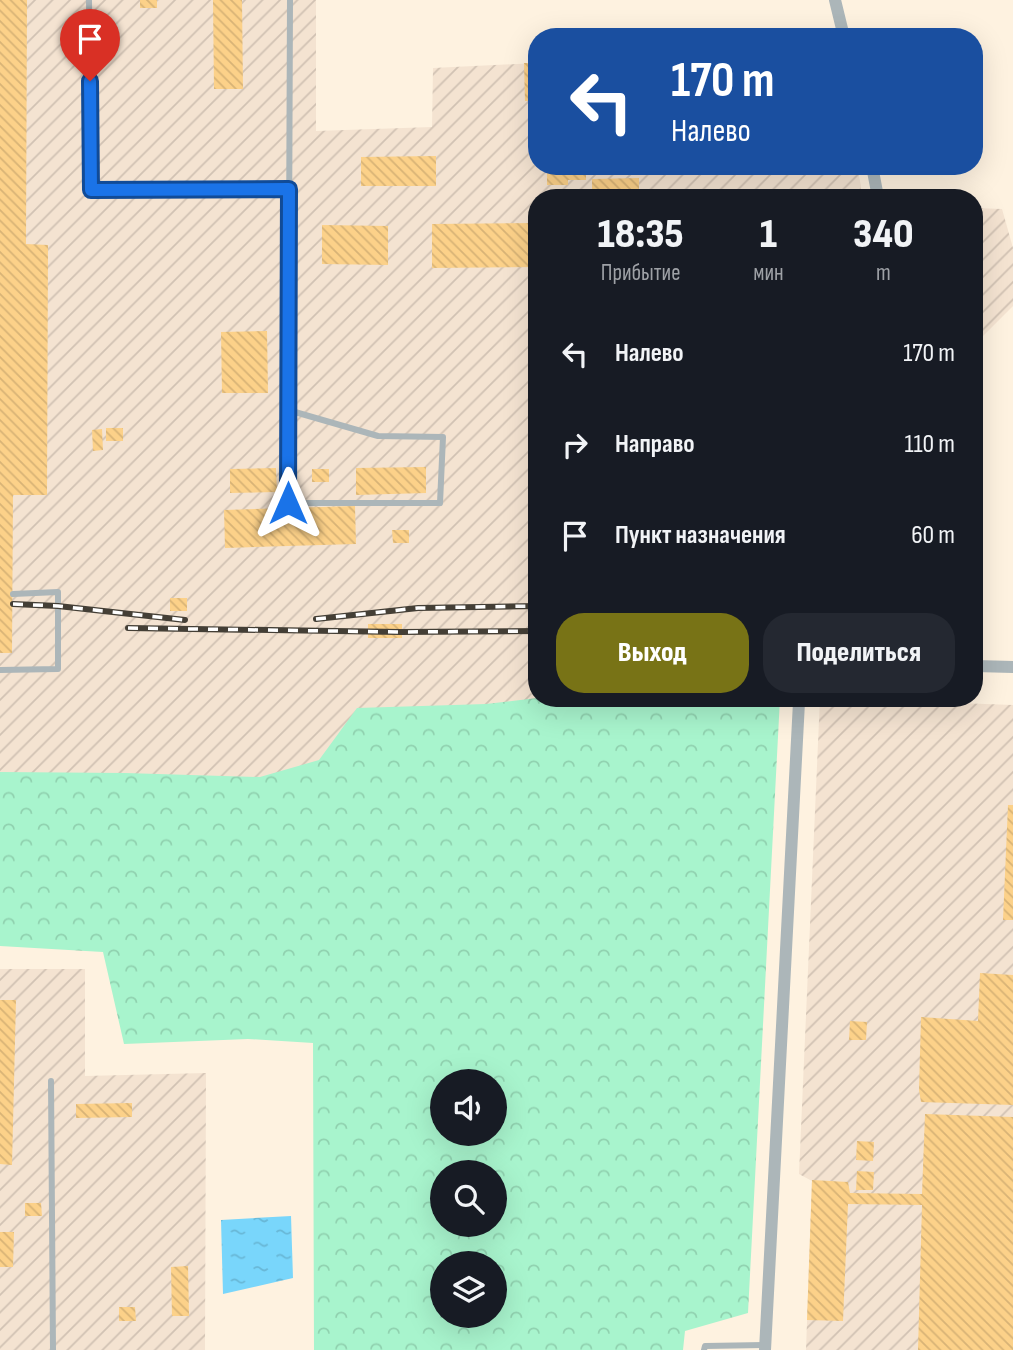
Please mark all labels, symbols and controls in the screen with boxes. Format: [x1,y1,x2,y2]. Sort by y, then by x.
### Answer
pin [60,9,120,81]
icon: arrive [71,20,109,58]
text: 170 m [671,52,775,111]
icon: left [556,56,647,147]
text: Налево [671,112,751,151]
text: 18:35 [597,209,684,260]
text: 1 [760,209,777,260]
text: 340 [853,209,914,260]
text: Прибытие [601,259,680,287]
text: мин [753,259,784,287]
text: m [876,259,891,287]
icon: left [556,335,594,373]
text: Налево [615,338,684,369]
text: 170 m [903,338,955,369]
icon: right [556,426,594,464]
text: Направо [615,429,694,460]
text: 110 m [904,429,955,460]
position arrow [251,466,325,540]
icon: arrive [556,517,594,555]
text: Пункт назначения [615,520,786,551]
text: 60 m [911,520,955,551]
button: Выход [556,613,749,693]
button: Поделиться [763,613,955,693]
map controls [430,1069,507,1328]
button: sound [430,1069,507,1146]
button: search [430,1160,507,1237]
button: layers [430,1251,507,1328]

